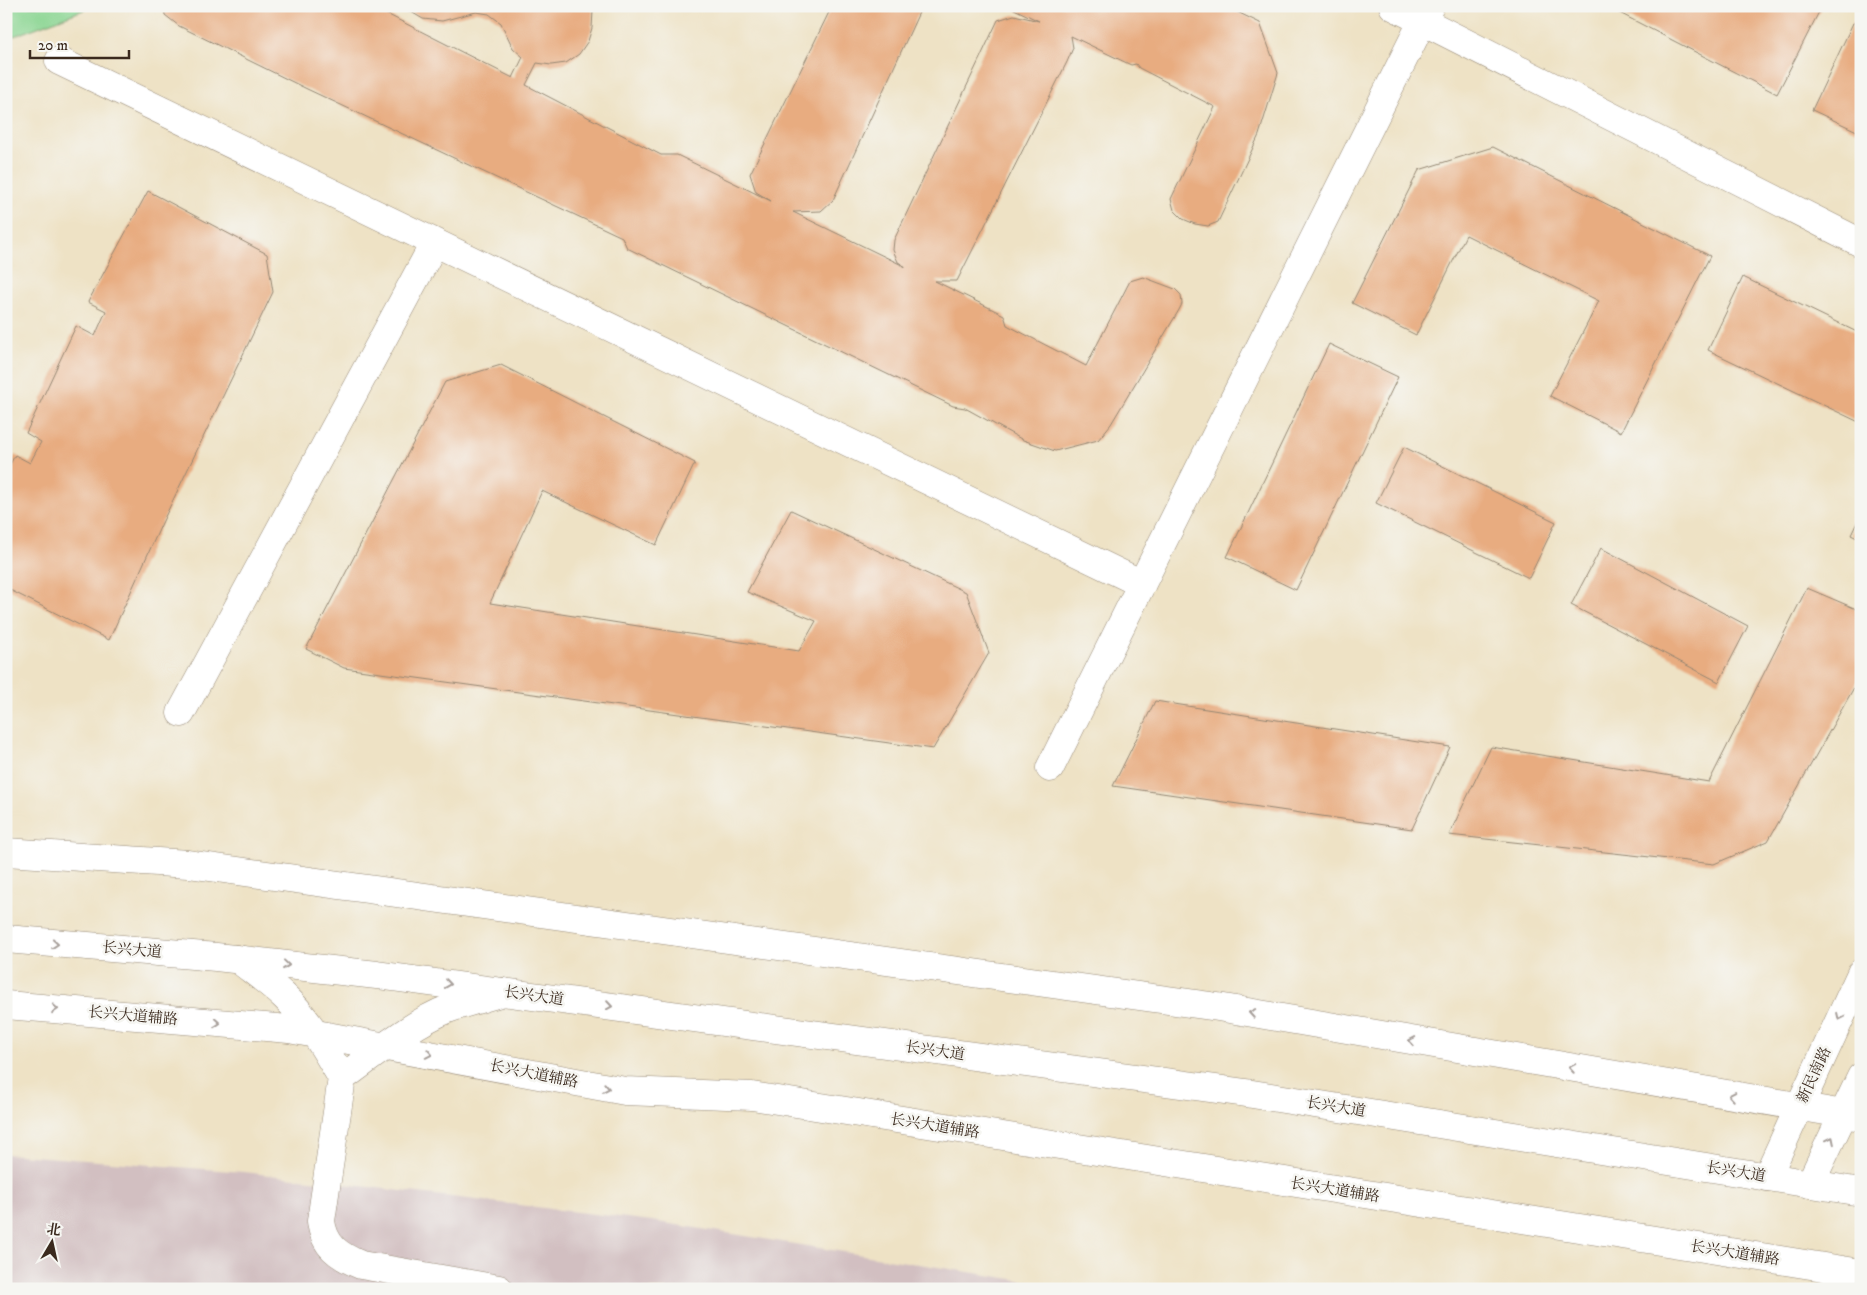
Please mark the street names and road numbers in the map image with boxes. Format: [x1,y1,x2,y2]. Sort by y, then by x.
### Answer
street label: 长兴大道 [101,938,163,962]
street label: 长兴大道 [503,982,565,1010]
street label: 长兴大道辅路 [87,1003,179,1029]
street label: 长兴大道 [904,1037,966,1065]
street label: 新民南路 [1793,1044,1835,1106]
street label: 长兴大道辅路 [488,1056,580,1092]
street label: 长兴大道 [1305,1093,1367,1121]
street label: 长兴大道辅路 [889,1110,981,1142]
street label: 长兴大道 [1705,1158,1767,1186]
street label: 长兴大道辅路 [1289,1174,1381,1206]
street label: 长兴大道辅路 [1689,1237,1781,1269]

